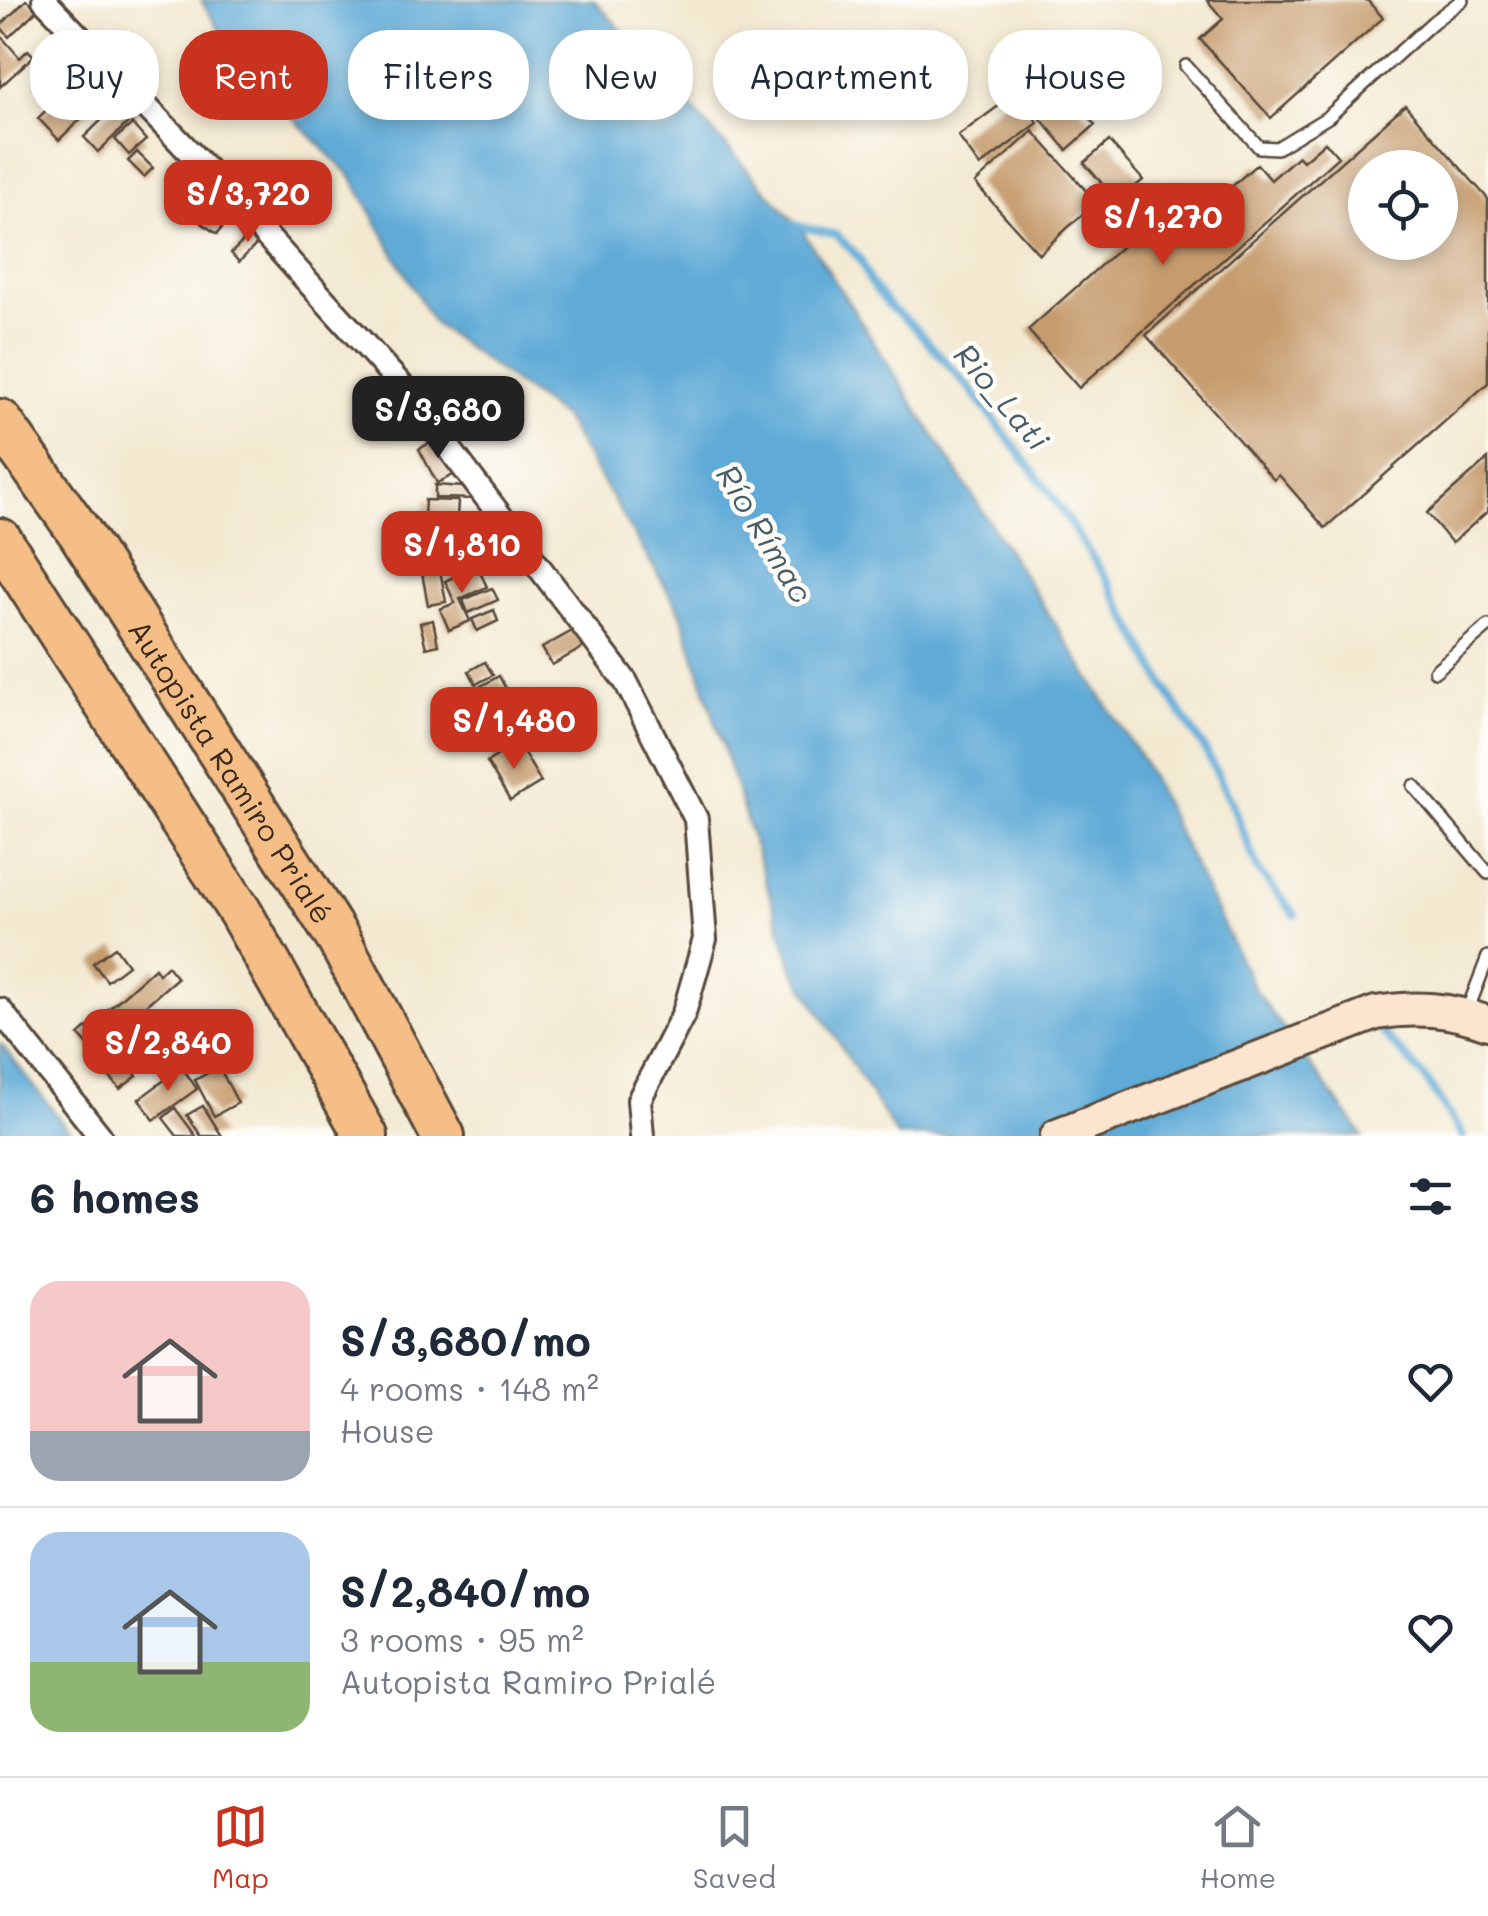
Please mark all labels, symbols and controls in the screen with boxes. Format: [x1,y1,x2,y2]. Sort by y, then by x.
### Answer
chip: Buy [30,30,159,120]
chip: Rent [179,30,328,120]
chip: Filters [348,30,529,120]
chip: New [549,30,693,120]
chip: Apartment [713,30,968,120]
chip: House [988,30,1162,120]
map controls [1348,150,1458,260]
button: locate [1348,150,1458,260]
pin: S/3,720 [156,160,340,245]
text: S/3,720 [186,171,310,213]
pin: S/1,270 [1071,183,1255,268]
text: S/1,270 [1103,194,1223,236]
water label: Rio_Lati [946,334,1060,459]
pin: S/3,680 [346,376,530,461]
text: S/3,680 [374,387,502,429]
water label: Río Rímac [708,456,824,610]
pin: S/1,810 [370,511,554,596]
text: S/1,810 [403,522,521,564]
street label: Autopista Ramiro Prialé [120,612,343,931]
pin: S/1,480 [422,687,606,772]
text: S/1,480 [452,698,576,740]
pin: S/2,840 [76,1009,260,1094]
text: S/2,840 [104,1020,232,1062]
text: 6 homes [30,1169,200,1224]
icon: filters [1403,1169,1458,1224]
text: S/3,680/mo [340,1312,591,1367]
icon: home [110,1321,230,1441]
icon: heart [1403,1354,1458,1409]
text: 4 rooms · 148 m² [340,1367,599,1409]
text: House [340,1409,435,1451]
text: S/2,840/mo [340,1563,590,1618]
icon: home [110,1572,230,1692]
icon: heart [1403,1605,1458,1660]
text: 3 rooms · 95 m² [340,1618,584,1660]
text: Autopista Ramiro Prialé [340,1660,716,1702]
tab: Map [212,1799,269,1895]
tab: Saved [693,1799,776,1895]
tab: Home [1200,1799,1276,1895]

